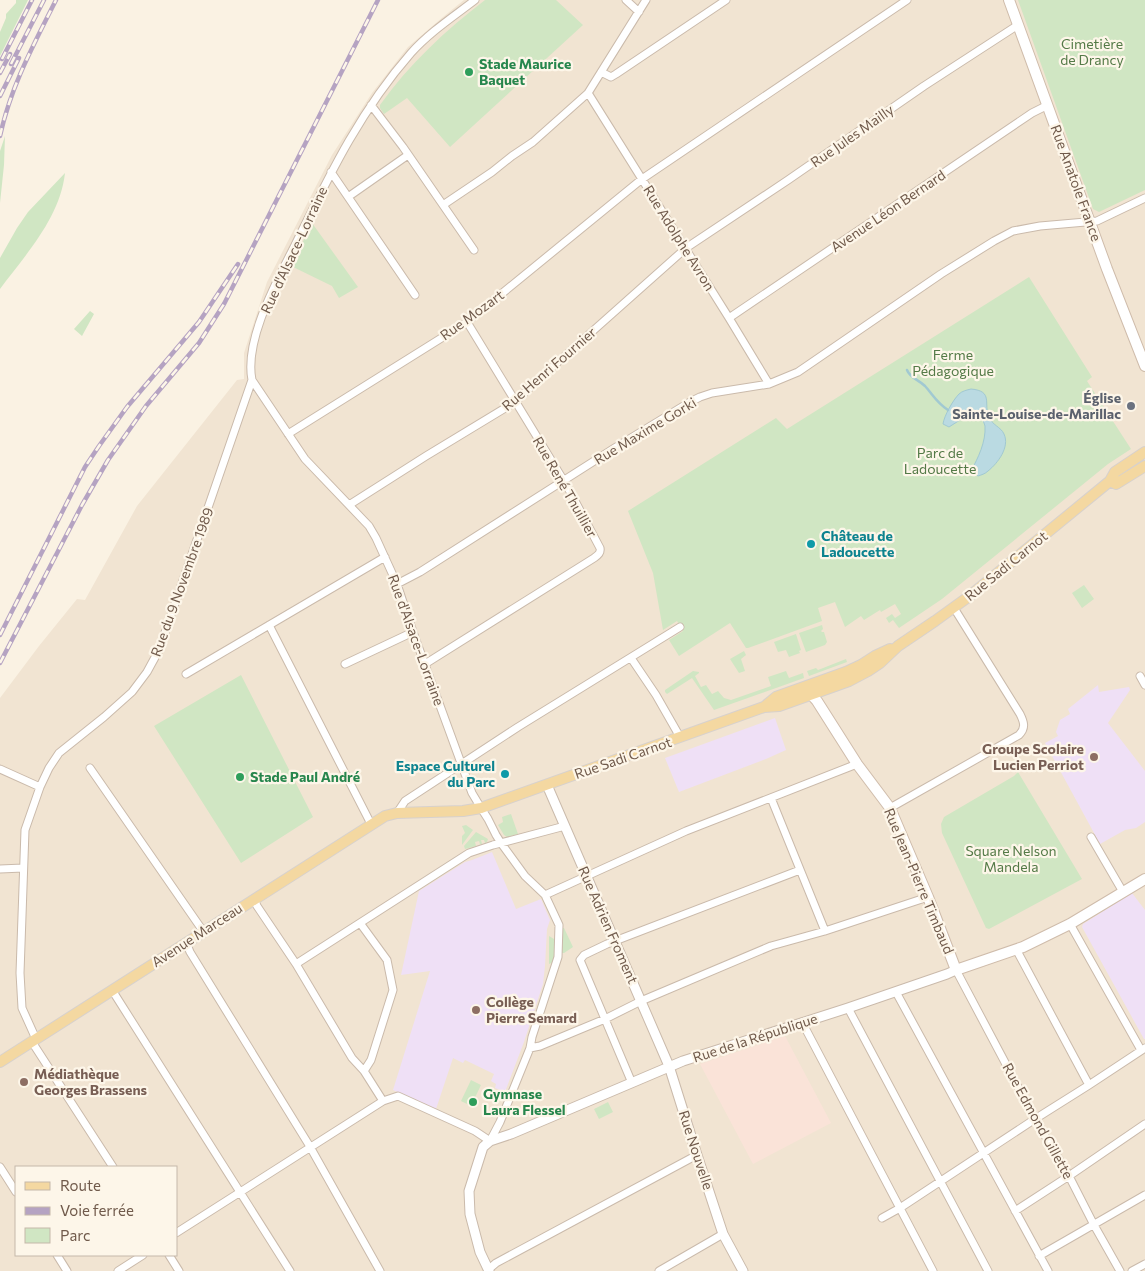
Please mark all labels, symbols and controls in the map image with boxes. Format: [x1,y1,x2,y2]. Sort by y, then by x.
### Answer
park label: Cimetière de Drancy [1060,35,1124,68]
place label: Stade Maurice Baquet [479,55,571,88]
marker: Stade Maurice Baquet [463,66,475,78]
street label: Rue Jules Mailly [807,101,897,171]
street label: Rue Anatole France [1047,122,1105,243]
street label: Avenue Léon Bernard [827,166,948,255]
street label: Rue Adolphe Avron [640,182,719,294]
street label: Rue d'Alsace-Lorraine [257,184,330,316]
street label: Rue Mozart [437,286,507,343]
street label: Rue Henri Fournier [498,323,599,414]
park label: Ferme Pédagogique [912,346,994,379]
place label: Église Sainte-Louise-de-Marillac [952,389,1121,422]
street label: Rue Maxime Gorki [590,393,699,468]
marker: Église Sainte-Louise-de-Marillac [1125,400,1137,412]
street label: Rue René Thuillier [530,433,601,541]
park label: Parc de Ladoucette [904,444,976,477]
street label: Rue du 9 Novembre 1989 [147,505,216,659]
place label: Château de Ladoucette [821,527,894,560]
street label: Rue Sadi Carnot [961,527,1051,604]
marker: Château de Ladoucette [805,538,817,550]
street label: Rue d'Alsace-Lorraine [385,572,448,708]
street label: Rue Sadi Carnot [572,733,674,782]
place label: Groupe Scolaire Lucien Perriot [982,740,1084,773]
marker: Groupe Scolaire Lucien Perriot [1088,751,1100,763]
place label: Espace Culturel du Parc [396,757,495,790]
place label: Stade Paul André [250,768,360,785]
marker: Espace Culturel du Parc [499,768,511,780]
marker: Stade Paul André [234,771,246,783]
street label: Rue Jean-Pierre Timbaud [881,805,958,956]
park label: Square Nelson Mandela [965,842,1057,875]
street label: Rue Adrien Froment [575,863,642,986]
street label: Avenue Marceau [148,899,245,970]
place label: Collège Pierre Semard [486,993,577,1026]
marker: Collège Pierre Semard [470,1004,482,1016]
street label: Rue de la République [690,1009,819,1066]
street label: Rue Edmond Gillette [999,1060,1077,1182]
place label: Médiathèque Georges Brassens [34,1065,148,1098]
marker: Médiathèque Georges Brassens [18,1076,30,1088]
place label: Gymnase Laura Flessel [483,1085,566,1118]
marker: Gymnase Laura Flessel [467,1096,479,1108]
street label: Rue Nouvelle [676,1108,717,1192]
legend [15,1166,178,1256]
text: Route [60,1176,101,1194]
text: Voie ferrée [60,1201,134,1219]
text: Parc [60,1226,90,1244]

